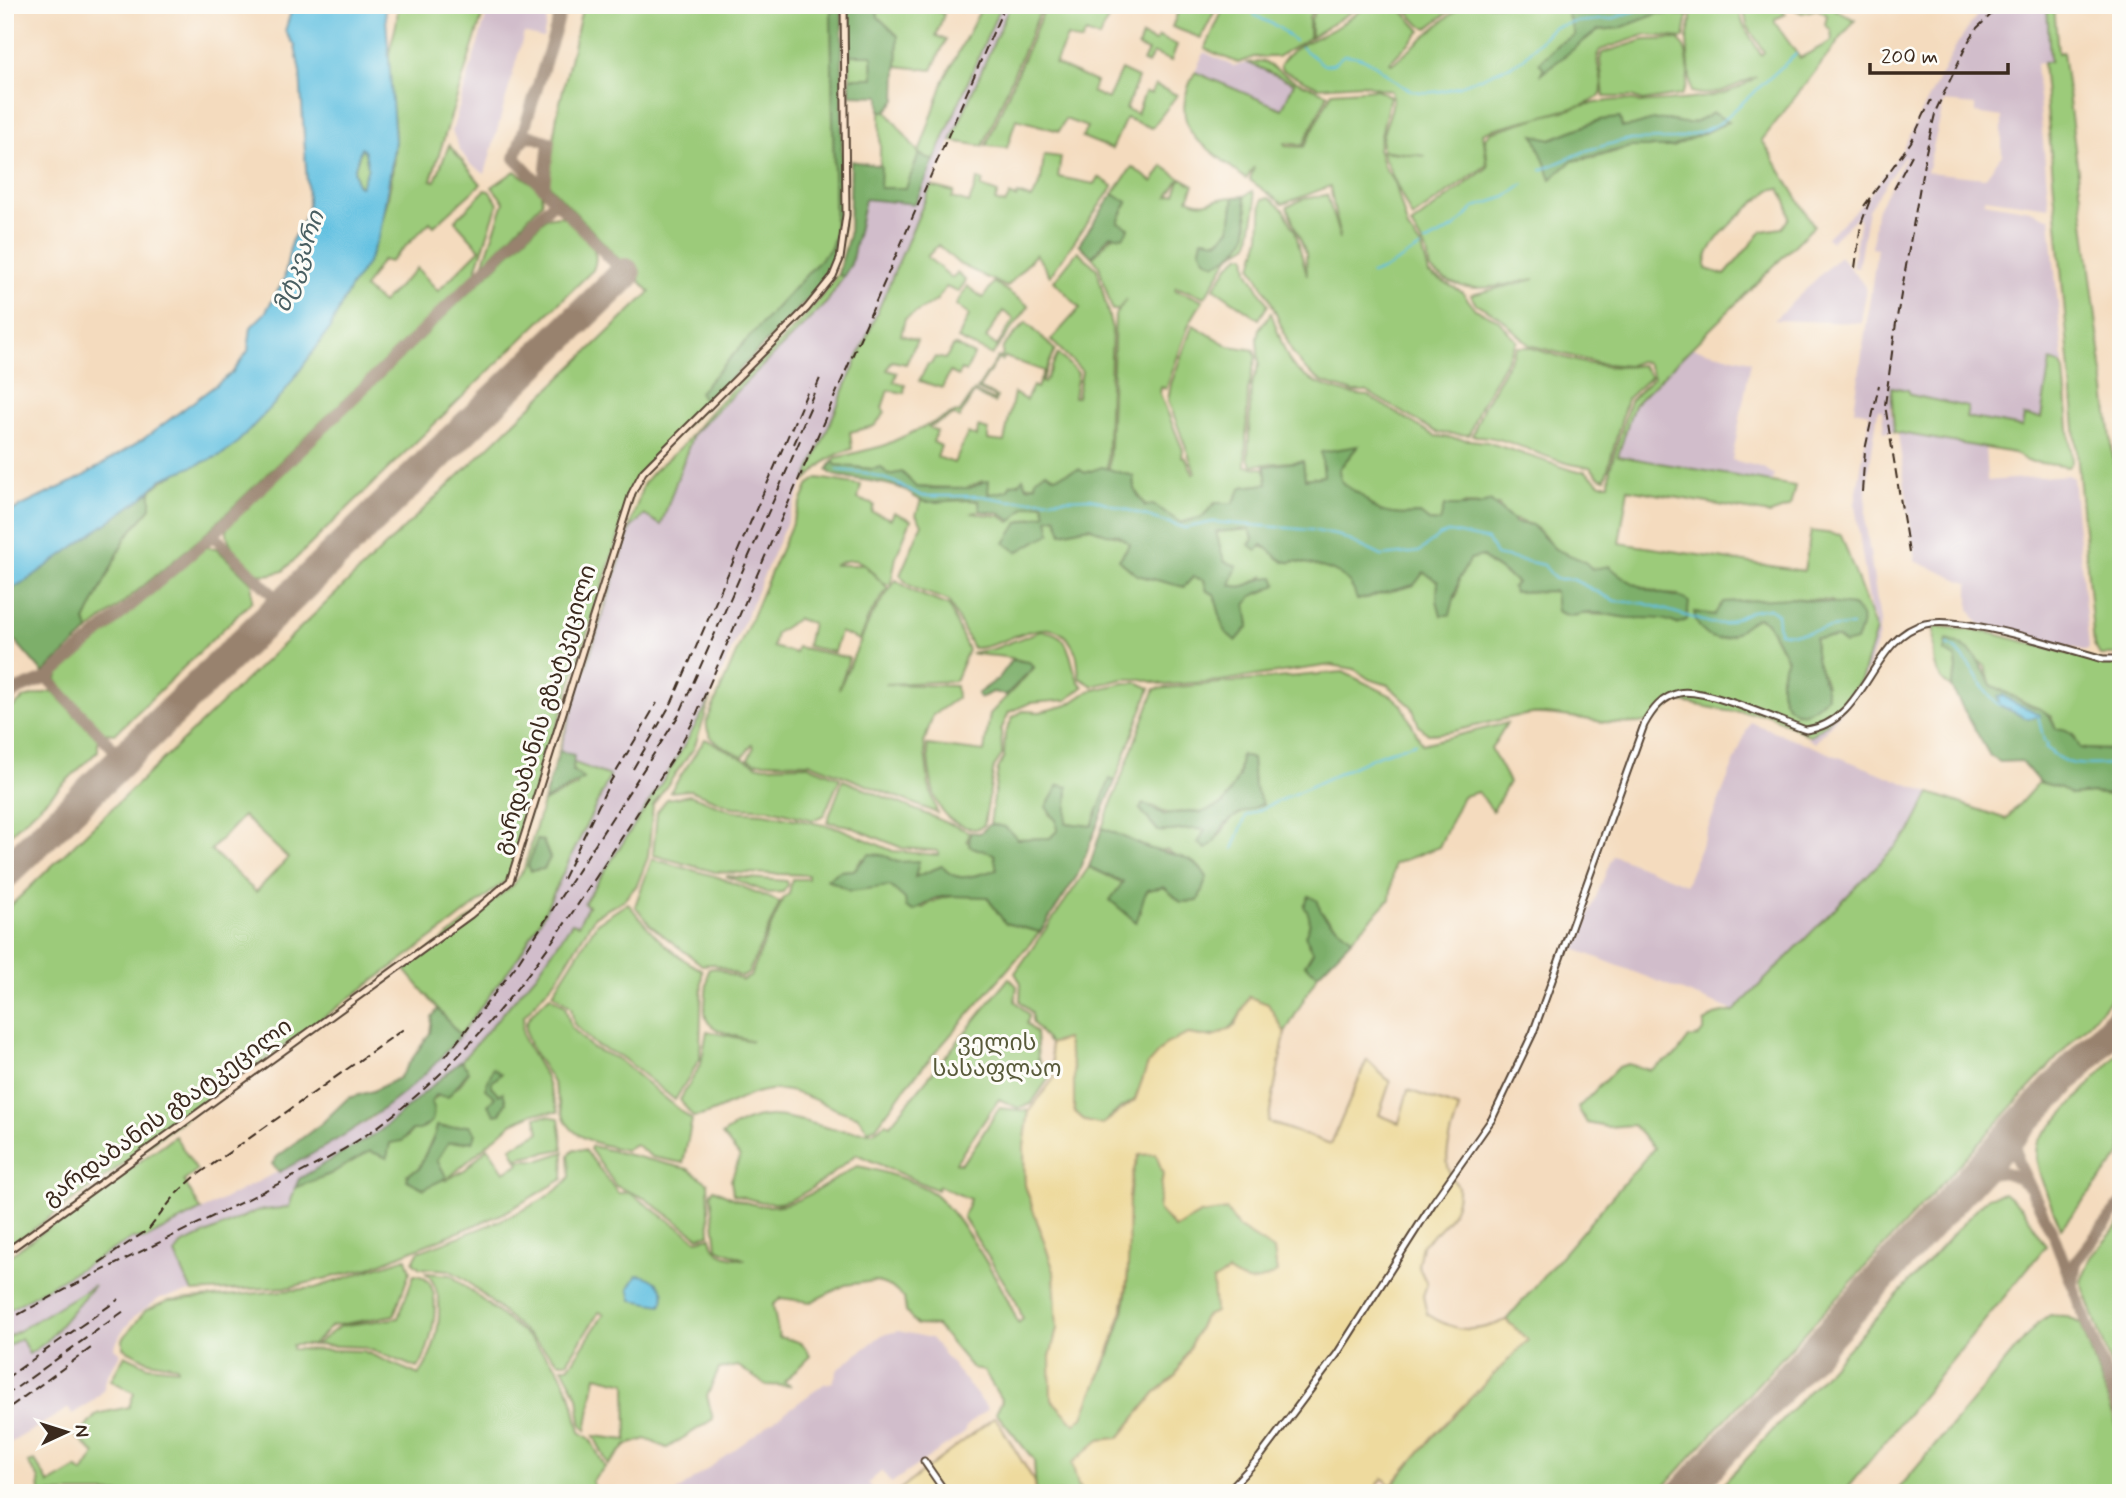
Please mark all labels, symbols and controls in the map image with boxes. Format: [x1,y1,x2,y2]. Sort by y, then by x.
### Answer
scale bar [1870,32,2009,76]
text: 200 m [1881,43,1938,71]
water label: მტკვარი [267,206,333,317]
street label: გარდაბანის გზატკეცილი [488,562,604,858]
street label: გარდაბანის გზატკეცილი [37,1012,299,1214]
park label: ველის სასაფლაო [932,1029,1062,1085]
north arrow [32,1396,102,1466]
text: N [69,1424,94,1438]

